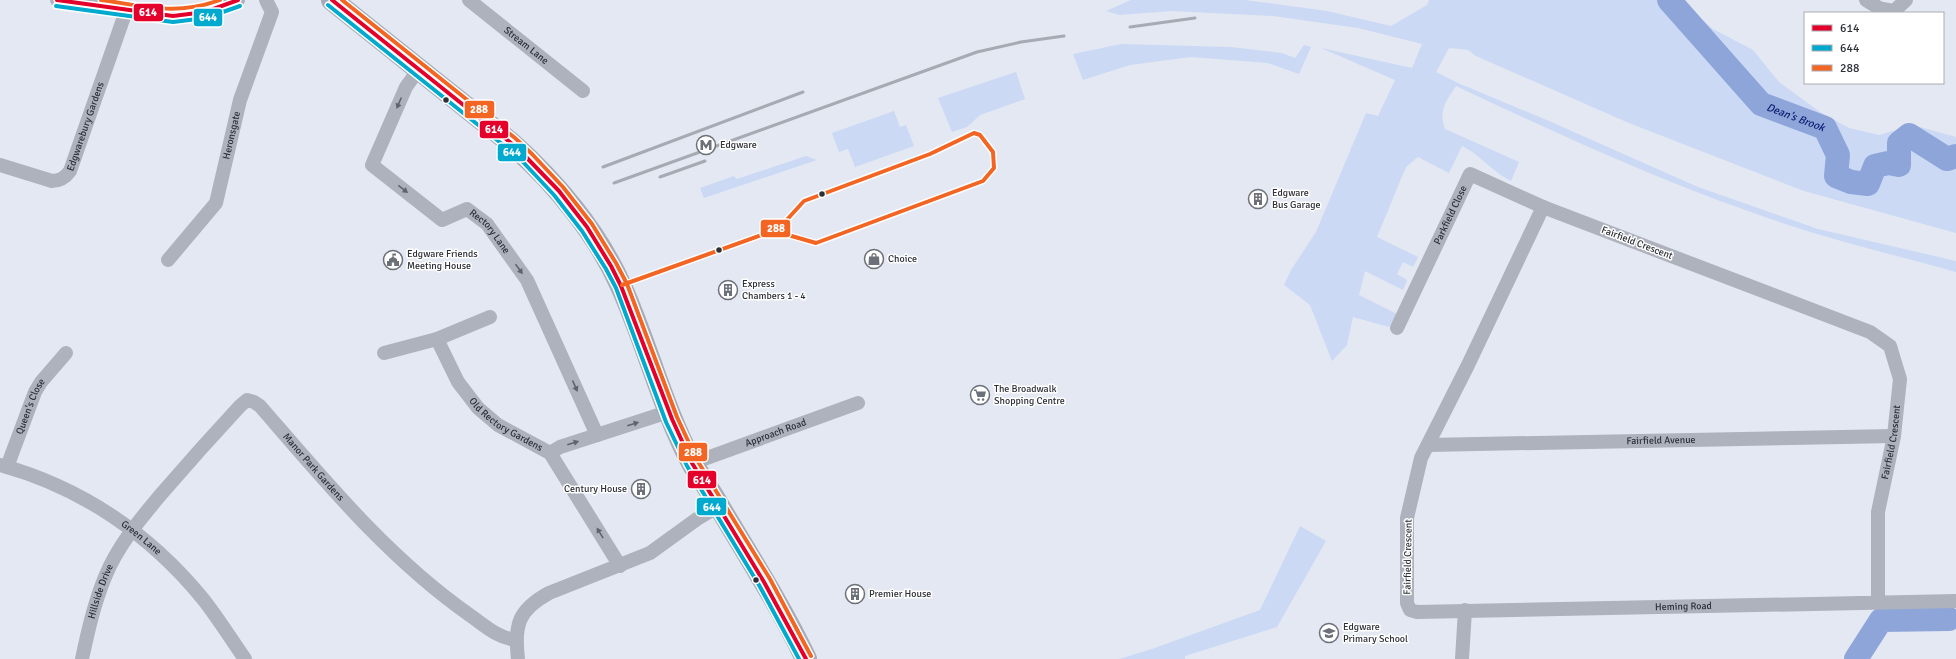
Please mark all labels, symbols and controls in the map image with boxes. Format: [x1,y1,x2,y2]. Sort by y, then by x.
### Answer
line badge: 614 [133,3,164,22]
text: 614 [139,6,157,19]
line badge: 644 [193,8,223,27]
text: 644 [199,11,217,24]
legend [1804,12,1944,84]
text: 614 [1840,21,1860,36]
street label: Stream Lane [501,24,551,67]
text: 644 [1840,41,1860,56]
text: 288 [1840,61,1859,76]
street label: Edgwarebury Gardens [64,80,107,173]
unlabelled marker [441,95,451,105]
one-way arrow [396,97,402,108]
line badge: 288 [464,100,495,119]
water label: Dean's Brook [1765,100,1828,134]
text: 288 [470,103,488,116]
street label: Heronsgate [220,110,243,161]
line badge: 614 [479,120,509,139]
text: 614 [485,123,503,136]
metro station icon: Edgware [695,134,717,156]
place label: Edgware [720,139,757,151]
line badge: 644 [497,143,527,162]
text: 644 [503,146,521,159]
street label: Parkfield Close [1431,184,1470,247]
one-way arrow [397,185,408,194]
place label: Edgware Bus Garage [1272,187,1321,211]
building icon: Edgware Bus Garage [1247,188,1269,210]
unlabelled marker [817,189,827,199]
street label: Rectory Lane [467,207,512,256]
line badge: 288 [760,219,791,238]
text: 288 [767,222,785,235]
street label: Fairfield Crescent [1600,224,1675,262]
unlabelled marker [714,245,724,255]
place label: Edgware Friends Meeting House [407,248,478,272]
shop icon: Choice [863,248,885,270]
public building icon: Edgware Friends Meeting House [382,249,404,271]
place label: Choice [888,253,917,265]
one-way arrow [515,263,524,274]
place label: Express Chambers 1 - 4 [742,278,806,302]
building icon: Express Chambers 1 - 4 [717,279,739,301]
street label: Queen's Close [14,376,48,436]
one-way arrow [572,380,578,392]
place label: The Broadwalk Shopping Centre [994,383,1065,407]
supermarket icon: The Broadwalk Shopping Centre [969,384,991,406]
street label: Old Rectory Gardens [466,395,545,454]
street label: Fairfield Crescent [1879,404,1903,481]
street label: Approach Road [743,416,808,450]
one-way arrow [627,421,639,427]
street label: Manor Park Gardens [280,431,347,504]
street label: Fairfield Avenue [1626,434,1696,447]
one-way arrow [567,440,579,446]
line badge: 288 [678,442,708,462]
text: 288 [684,446,702,459]
line badge: 614 [687,470,717,489]
text: 614 [693,474,711,487]
building icon: Century House [630,478,652,500]
place label: Century House [564,483,627,495]
line badge: 644 [696,497,727,516]
text: 644 [703,501,721,514]
street label: Green Lane [119,518,164,558]
street label: Fairfield Crescent [1401,519,1415,595]
one-way arrow [596,527,603,539]
street label: Hillside Drive [86,562,116,620]
unlabelled marker [751,575,761,585]
building icon: Premier House [844,583,866,605]
place label: Premier House [869,588,931,600]
street label: Heming Road [1655,600,1712,613]
place label: Edgware Primary School [1343,621,1408,645]
school or university icon: Edgware Primary School [1318,622,1340,644]

